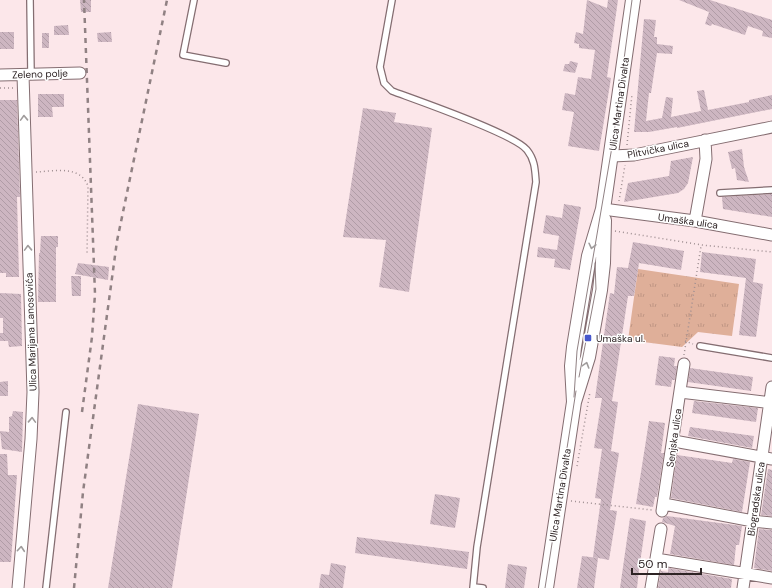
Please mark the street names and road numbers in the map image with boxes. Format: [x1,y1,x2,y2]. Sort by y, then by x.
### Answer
street label: Ulica Martina Divalta [606,57,632,151]
street label: Zeleno polje [12,67,68,81]
street label: Plitvička ulica [626,137,690,161]
street label: Umaška ulica [657,210,719,232]
street label: Ulica Marijana Lanosovića [22,273,40,391]
street label: Senjska ulica [663,408,685,468]
street label: Ulica Martina Divalta [546,448,574,542]
street label: Biogradska ulica [744,461,768,537]

